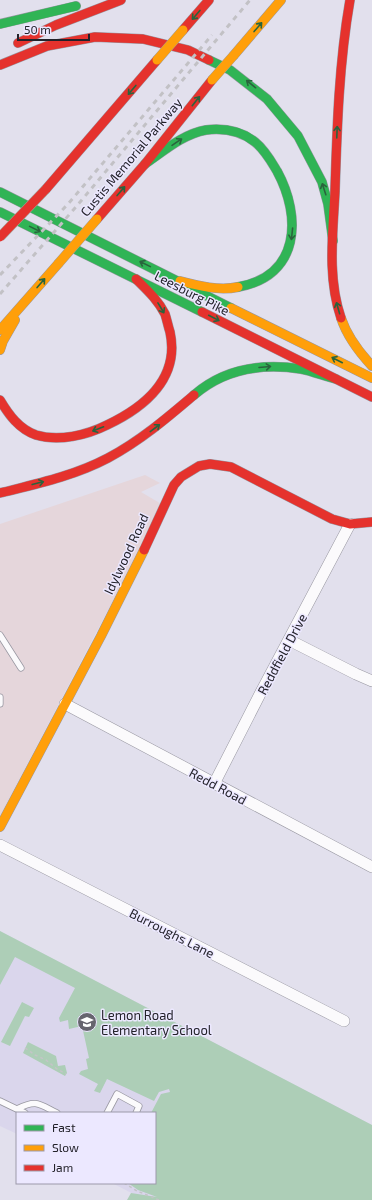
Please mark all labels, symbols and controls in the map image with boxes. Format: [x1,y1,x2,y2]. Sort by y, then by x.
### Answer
one-way arrow [192,10,201,20]
scale bar [18,16,89,42]
text: 50 m [24,22,51,36]
one-way arrow [253,22,262,33]
one-way arrow [245,80,256,89]
one-way arrow [127,84,136,95]
street label: Custis Memorial Parkway [77,94,185,219]
one-way arrow [191,95,200,106]
one-way arrow [333,126,341,139]
one-way arrow [172,138,183,146]
one-way arrow [320,183,327,196]
one-way arrow [117,186,126,197]
one-way arrow [29,226,41,233]
one-way arrow [288,227,295,240]
one-way arrow [139,260,151,267]
street label: Leesburg Pike [152,267,232,319]
one-way arrow [36,278,45,288]
one-way arrow [334,301,342,314]
one-way arrow [157,302,165,313]
one-way arrow [208,315,220,322]
one-way arrow [331,356,343,364]
one-way arrow [258,363,271,370]
one-way arrow [149,424,160,433]
one-way arrow [93,425,105,433]
one-way arrow [31,479,44,486]
street label: Idylwood Road [100,511,152,597]
street label: Reddfield Drive [254,611,310,697]
street label: Redd Road [187,764,249,808]
street label: Burroughs Lane [127,905,217,961]
place label: Lemon Road Elementary School [101,1007,212,1038]
school or university icon: Lemon Road Elementary School [76,1011,98,1033]
legend [16,1112,156,1184]
text: Fast [52,1120,76,1134]
text: Slow [52,1140,79,1154]
text: Jam [52,1160,73,1174]

